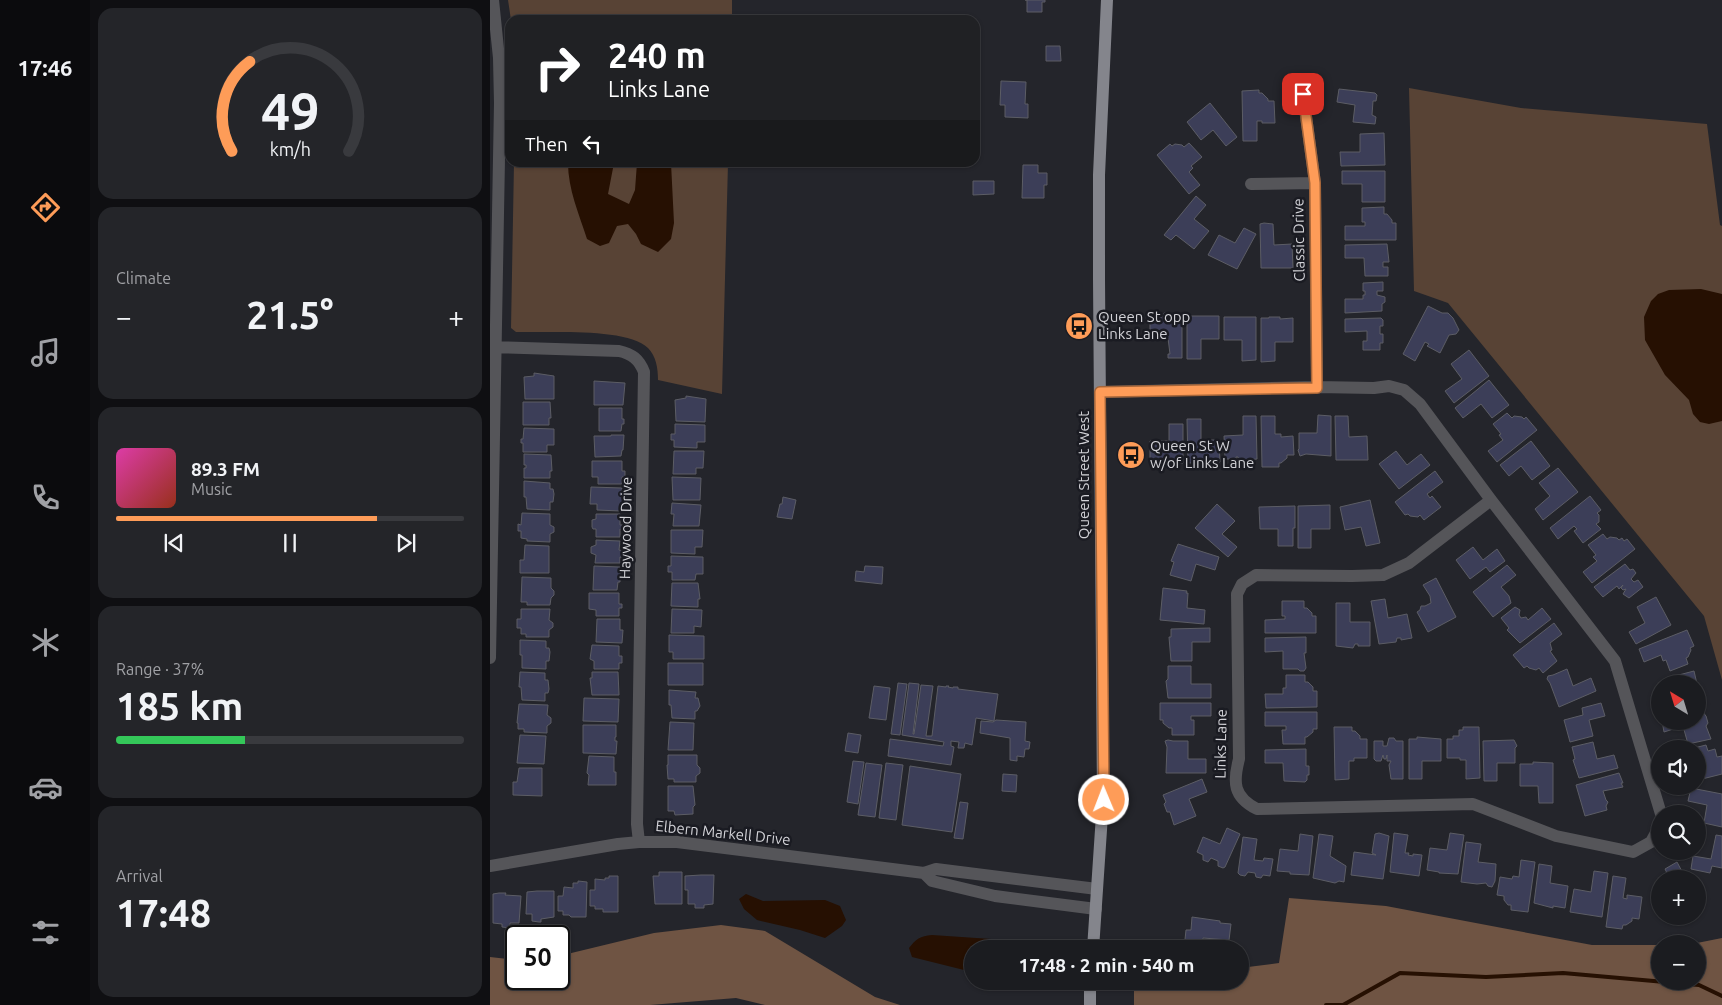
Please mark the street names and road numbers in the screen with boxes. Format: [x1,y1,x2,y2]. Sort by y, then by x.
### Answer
street label: Classic Drive [1289,198,1308,282]
street label: Queen Street West [1075,411,1092,539]
street label: Haywood Drive [616,477,635,579]
street label: Links Lane [1211,709,1230,779]
street label: Elbern Markell Drive [655,817,792,848]

